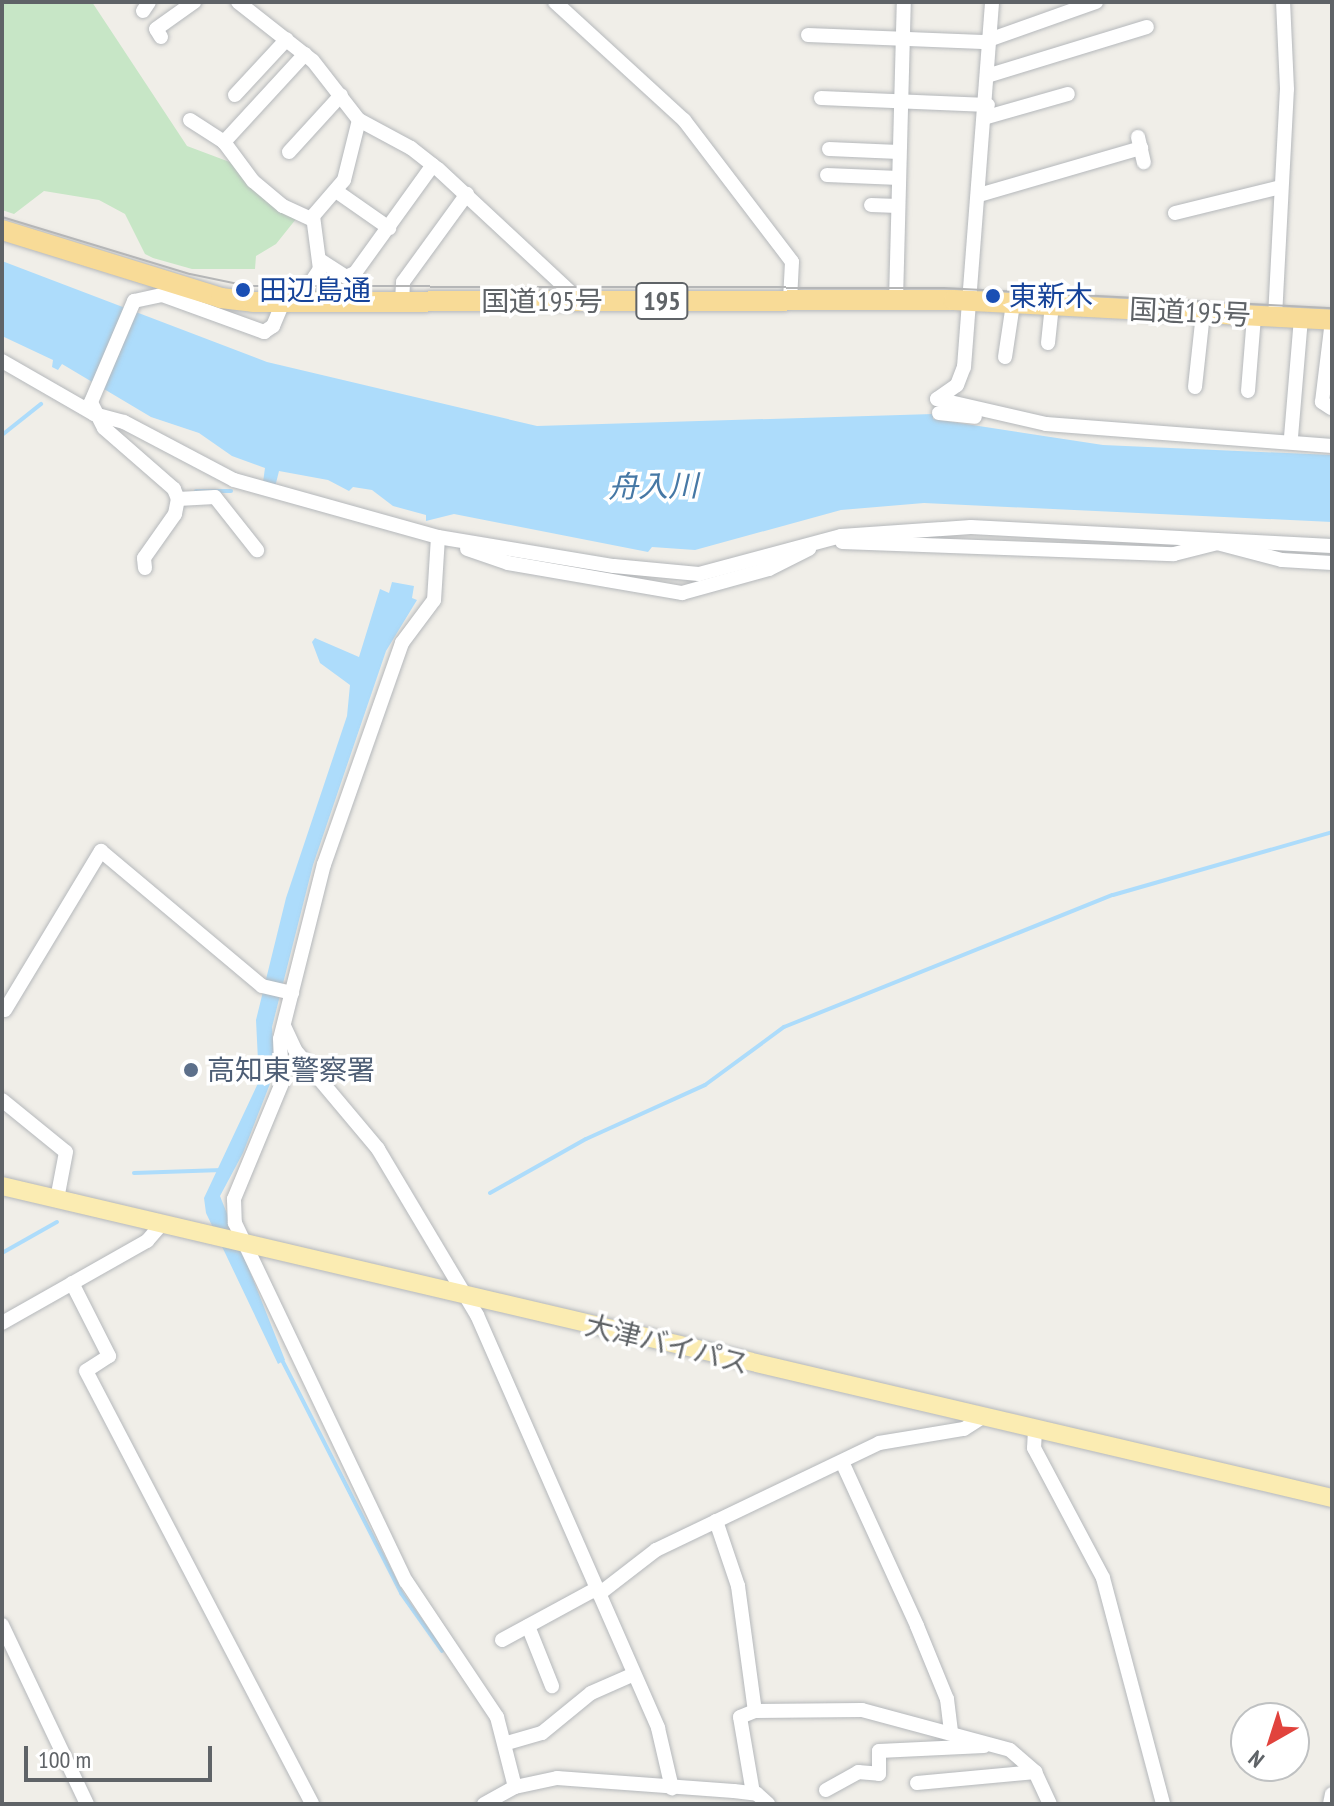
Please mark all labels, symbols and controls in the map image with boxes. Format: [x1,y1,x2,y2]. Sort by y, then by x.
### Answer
place label: 田辺島通 [259,273,371,307]
road number: 195 [634,279,690,323]
place label: 東新木 [1009,279,1093,313]
marker: 田辺島通 [234,281,252,299]
street label: 国道195号 [481,284,603,318]
marker: 東新木 [984,287,1002,305]
street label: 国道195号 [1128,292,1252,332]
water label: 舟入川 [608,467,698,505]
place label: 高知東警察署 [207,1053,375,1087]
marker: 高知東警察署 [182,1061,200,1079]
street label: 大津バイパス [581,1307,753,1381]
north arrow [1230,1702,1310,1782]
scale bar [28,1730,216,1780]
text: 100 m [38,1744,91,1775]
text: N [1243,1744,1270,1774]

